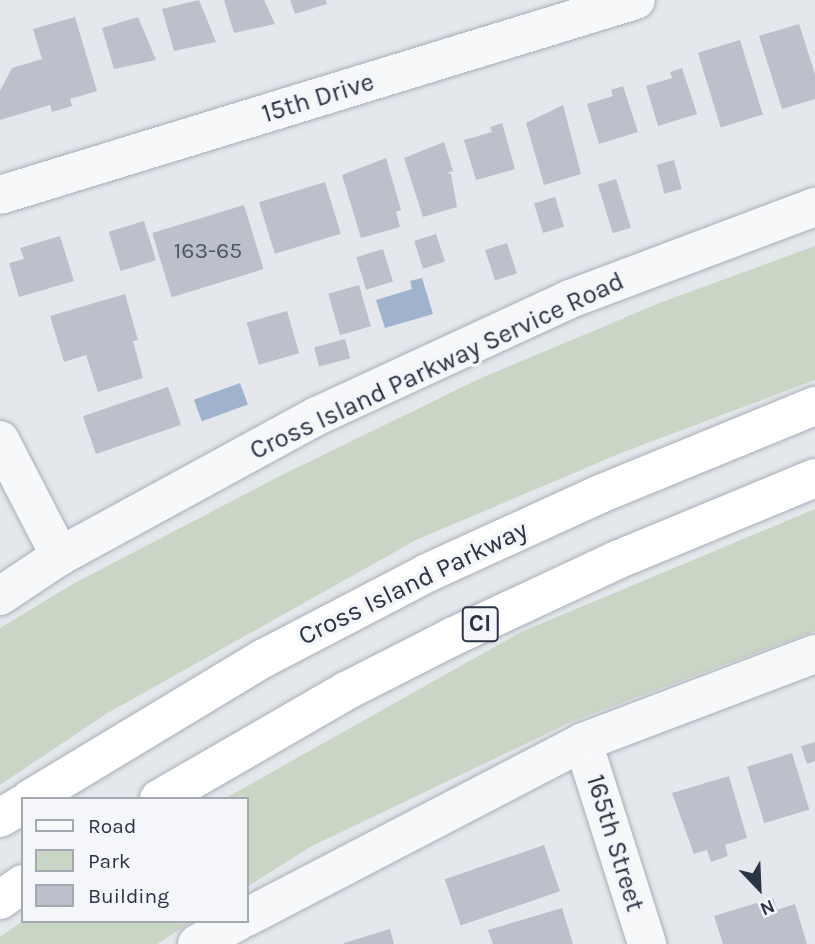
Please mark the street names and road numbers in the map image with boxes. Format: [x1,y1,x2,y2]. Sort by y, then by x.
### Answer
street label: 15th Drive [258,66,378,130]
street label: Cross Island Parkway Service Road [245,265,629,467]
street label: Cross Island Parkway [293,514,533,652]
road number: CI [461,604,499,644]
street label: 165th Street [579,771,651,915]

